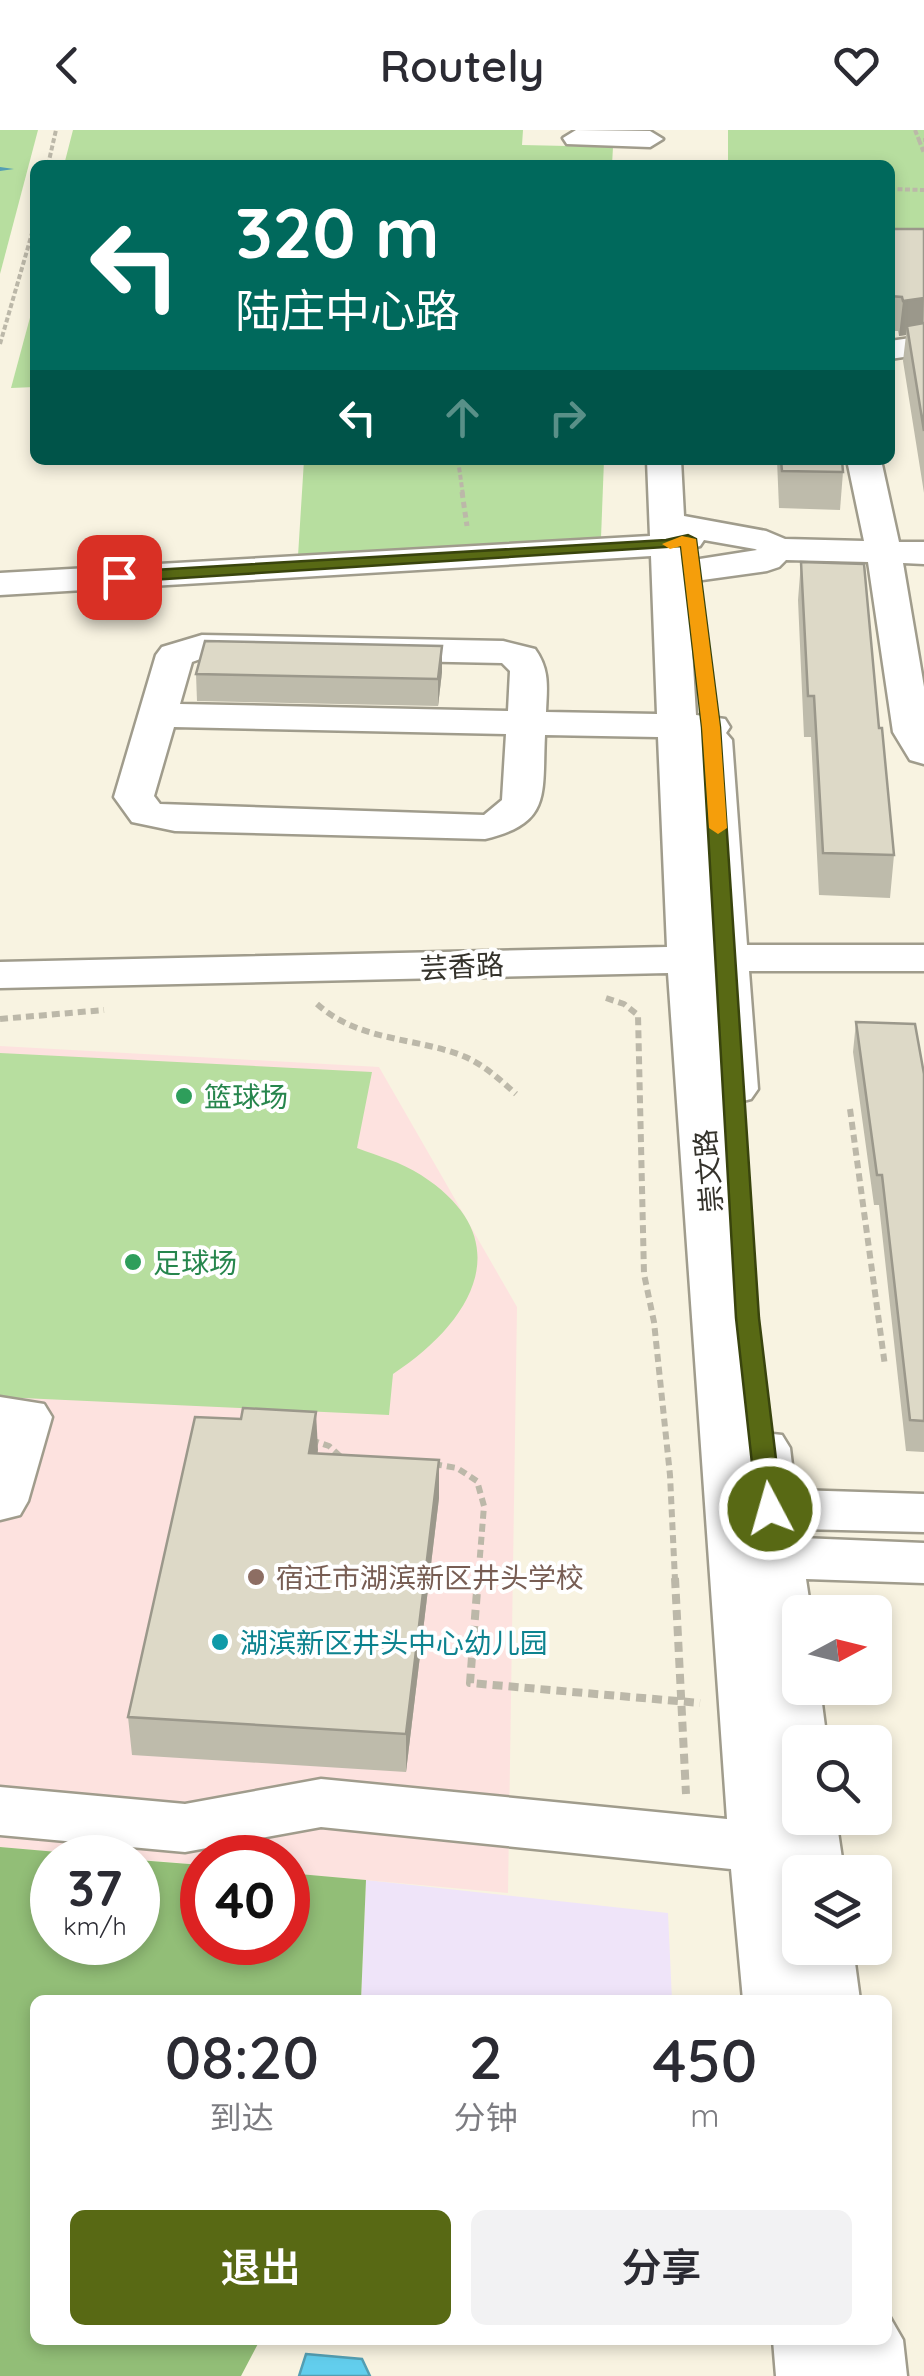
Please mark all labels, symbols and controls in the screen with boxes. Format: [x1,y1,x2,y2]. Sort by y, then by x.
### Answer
text: Routely [380,37,544,93]
icon: back [40,38,95,93]
icon: heart [829,38,884,93]
text: 320 m [235,188,440,276]
icon: left [70,200,200,330]
text: 陆庄中心路 [235,282,460,338]
icon: left [330,390,385,445]
icon: ahead [435,390,490,445]
icon: right [540,390,595,445]
pin [77,535,162,620]
icon: arrive [92,550,147,605]
street label: 芸香路 [419,946,505,986]
place label: 篮球场 [204,1079,288,1114]
marker: 篮球场 [173,1085,195,1107]
street label: 崇文路 [687,1128,729,1214]
place label: 足球场 [153,1245,237,1280]
marker: 足球场 [122,1251,144,1273]
position arrow [718,1457,822,1561]
place label: 宿迁市湖滨新区井头学校 [276,1560,584,1595]
marker: 宿迁市湖滨新区井头学校 [245,1566,267,1588]
north arrow [782,1595,892,1705]
map controls [782,1595,892,1965]
place label: 湖滨新区井头中心幼儿园 [240,1625,548,1660]
marker: 湖滨新区井头中心幼儿园 [209,1631,231,1653]
button: search [782,1725,892,1835]
speed limit sign: 40 [180,1835,310,1965]
button: layers [782,1855,892,1965]
text: 37 [68,1856,122,1919]
text: km/h [63,1910,127,1941]
text: 08:20 [165,2019,319,2094]
text: 2 [469,2019,503,2094]
text: 450 [653,2022,757,2097]
text: m [690,2095,719,2135]
text: 到达 [210,2097,274,2137]
text: 分钟 [454,2097,518,2137]
button: 退出 [70,2210,451,2325]
button: 分享 [471,2210,852,2325]

